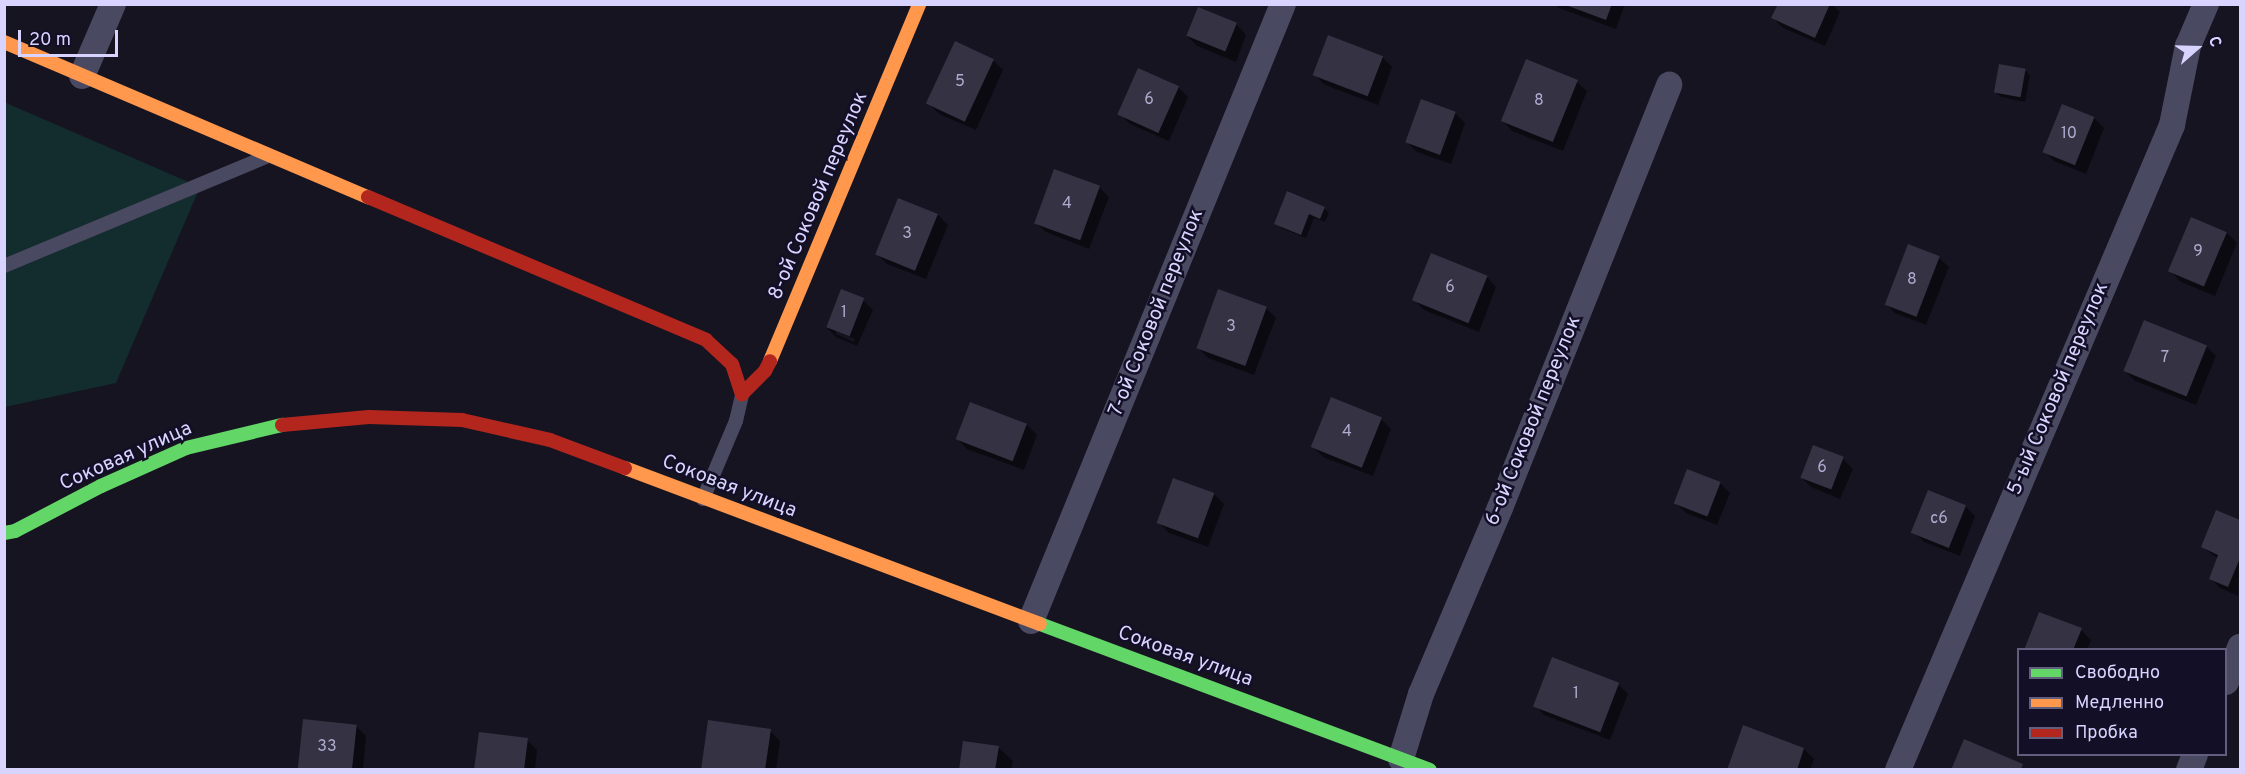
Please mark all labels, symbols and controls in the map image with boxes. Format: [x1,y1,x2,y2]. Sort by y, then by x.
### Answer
scale bar [21,18,122,56]
north arrow [2167,18,2227,78]
text: 20 m [29,29,71,52]
text: С [2203,34,2225,50]
house number: 5 [955,72,965,92]
street label: 8-ой Соковой переулок [764,88,874,304]
house number: 6 [1144,90,1154,110]
house number: 8 [1534,91,1544,111]
house number: 10 [2061,124,2077,144]
house number: 4 [1062,194,1072,214]
street label: 7-ой Соковой переулок [1104,206,1210,420]
house number: 3 [902,224,912,244]
house number: 9 [2193,242,2203,262]
house number: 8 [1907,270,1917,290]
house number: 6 [1445,278,1455,298]
street label: 5-ый Соковой переулок [2003,279,2115,499]
house number: 1 [841,303,847,323]
street label: 6-ой Соковой переулок [1481,313,1587,529]
house number: 3 [1226,317,1236,337]
house number: 7 [2161,348,2169,368]
street label: Соковая улица [56,417,196,497]
house number: 4 [1342,422,1352,442]
street label: Соковая улица [658,450,800,524]
house number: 6 [1817,458,1827,478]
house number: с6 [1930,509,1948,529]
street label: Соковая улица [1114,621,1256,693]
legend [2017,648,2227,756]
text: Свободно [2075,662,2160,685]
house number: 1 [1573,684,1579,704]
text: Медленно [2075,692,2164,715]
text: Пробка [2075,722,2138,745]
house number: 33 [317,737,337,757]

